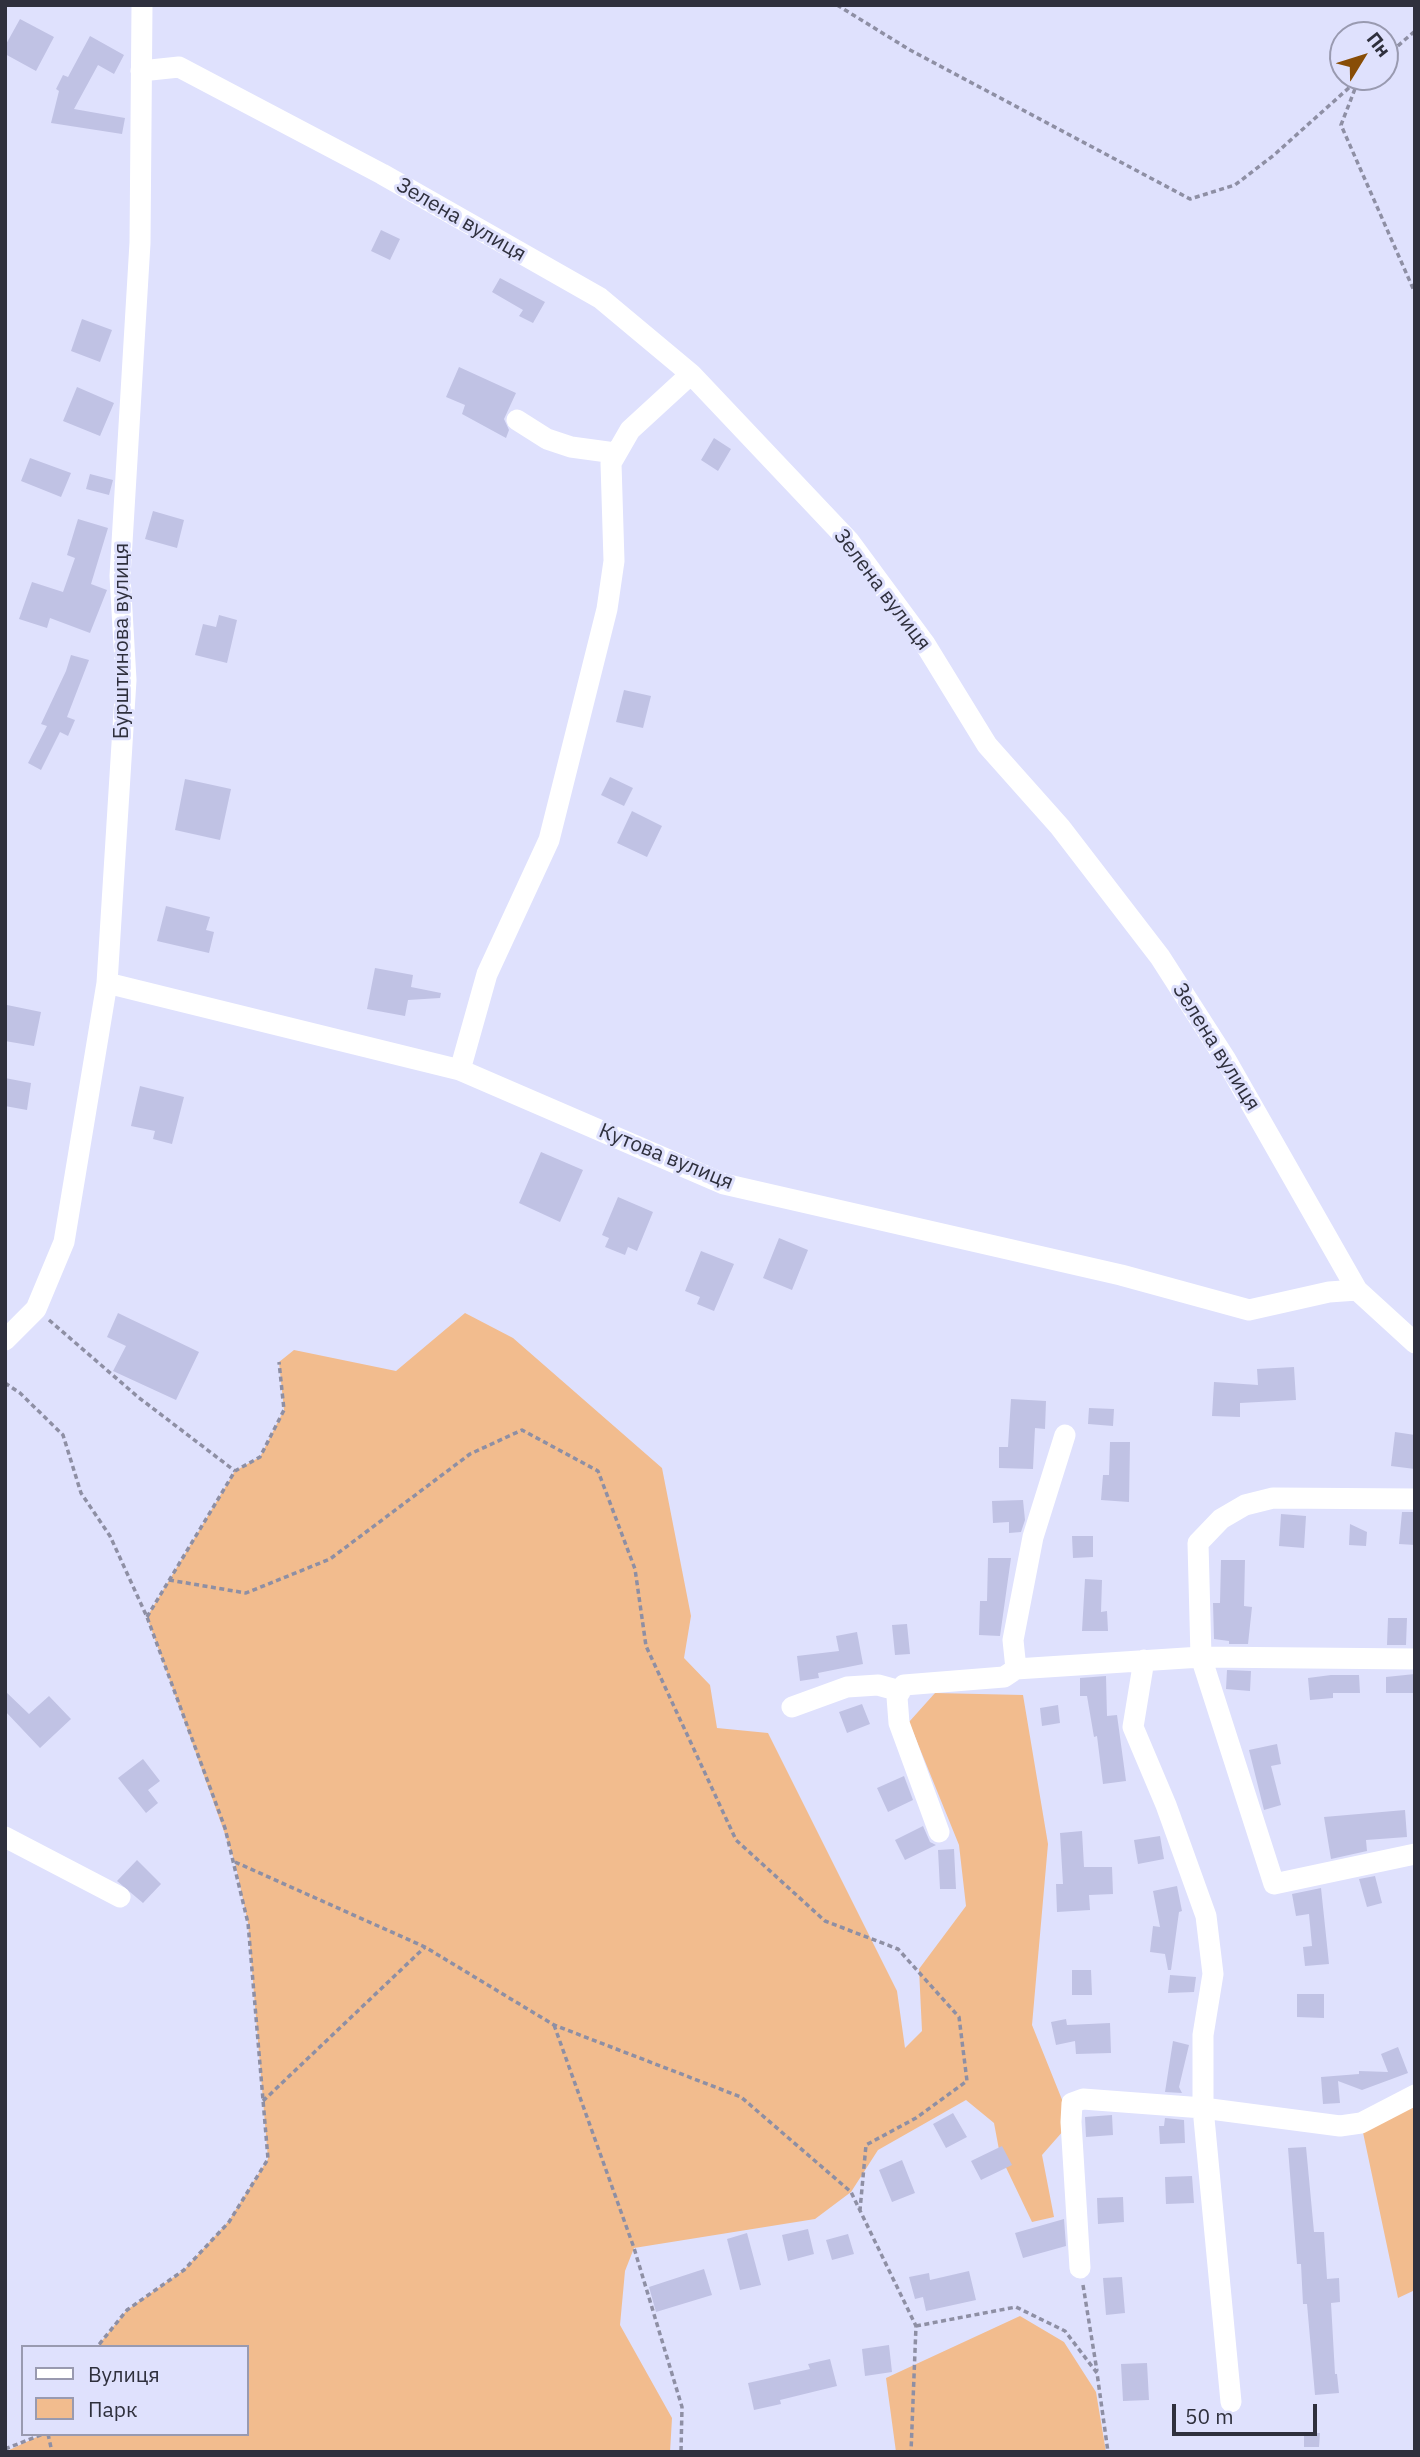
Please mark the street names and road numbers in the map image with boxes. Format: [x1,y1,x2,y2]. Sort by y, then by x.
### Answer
street label: Зелена вулиця [392,173,530,267]
street label: Зелена вулиця [828,524,936,656]
street label: Бурштинова вулиця [109,543,135,739]
street label: Зелена вулиця [1167,979,1265,1115]
street label: Кутова вулиця [595,1119,737,1195]

